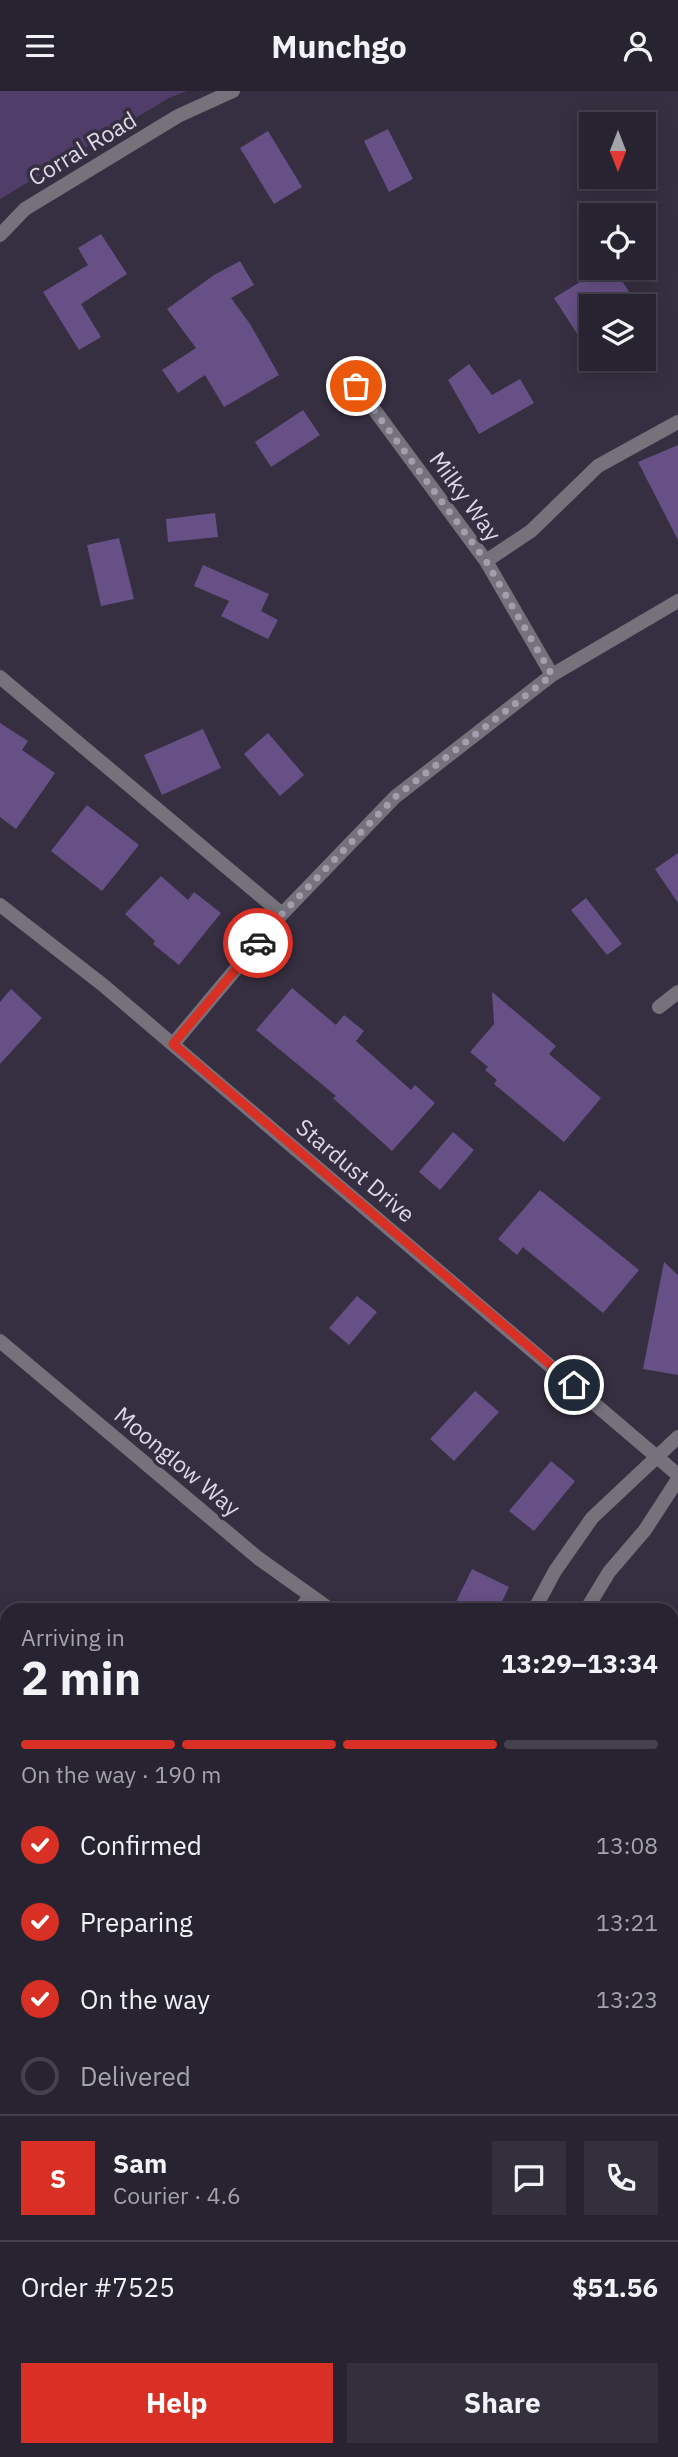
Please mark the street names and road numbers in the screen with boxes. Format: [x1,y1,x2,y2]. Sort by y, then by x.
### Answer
street label: Corral Road [23,104,141,192]
street label: Milky Way [423,445,509,547]
street label: Stardust Drive [290,1111,422,1229]
street label: Moonglow Way [109,1399,248,1523]

